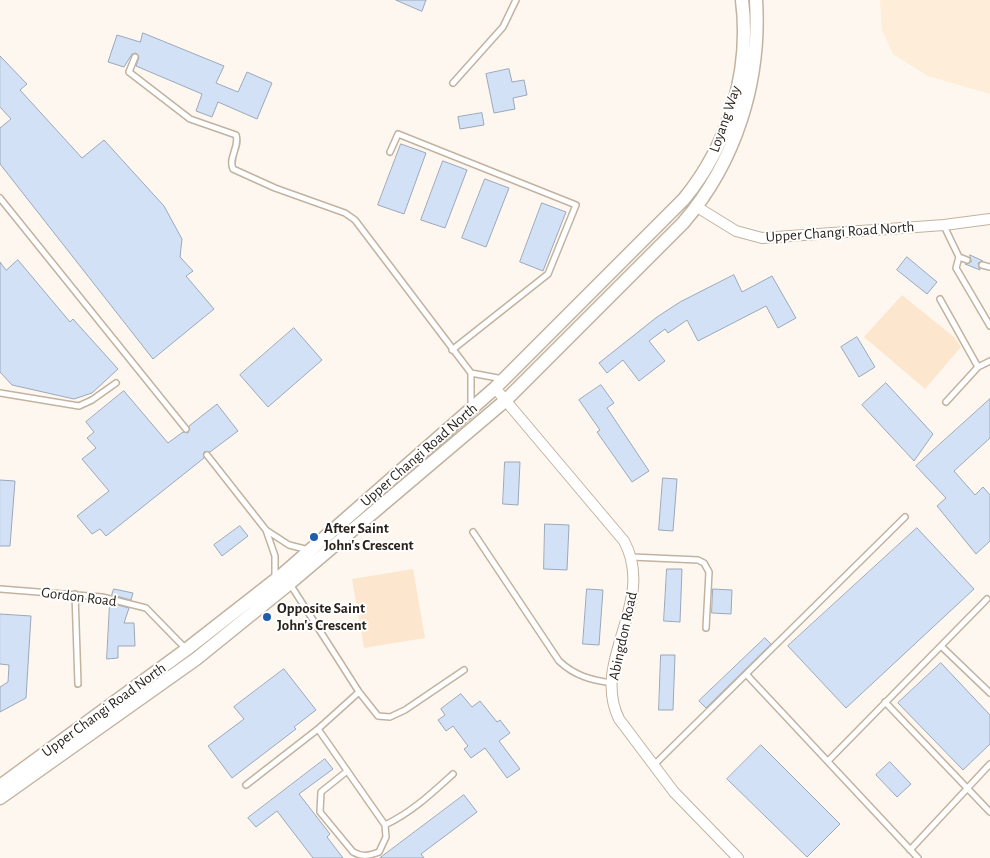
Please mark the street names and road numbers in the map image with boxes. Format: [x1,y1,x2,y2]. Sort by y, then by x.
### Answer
street label: Loyang Way [705,83,745,155]
street label: Upper Changi Road North [765,218,915,246]
street label: Upper Changi Road North [357,399,481,511]
street label: Gordon Road [40,583,118,611]
street label: Abingdon Road [605,590,641,682]
street label: Upper Changi Road North [38,659,170,761]

